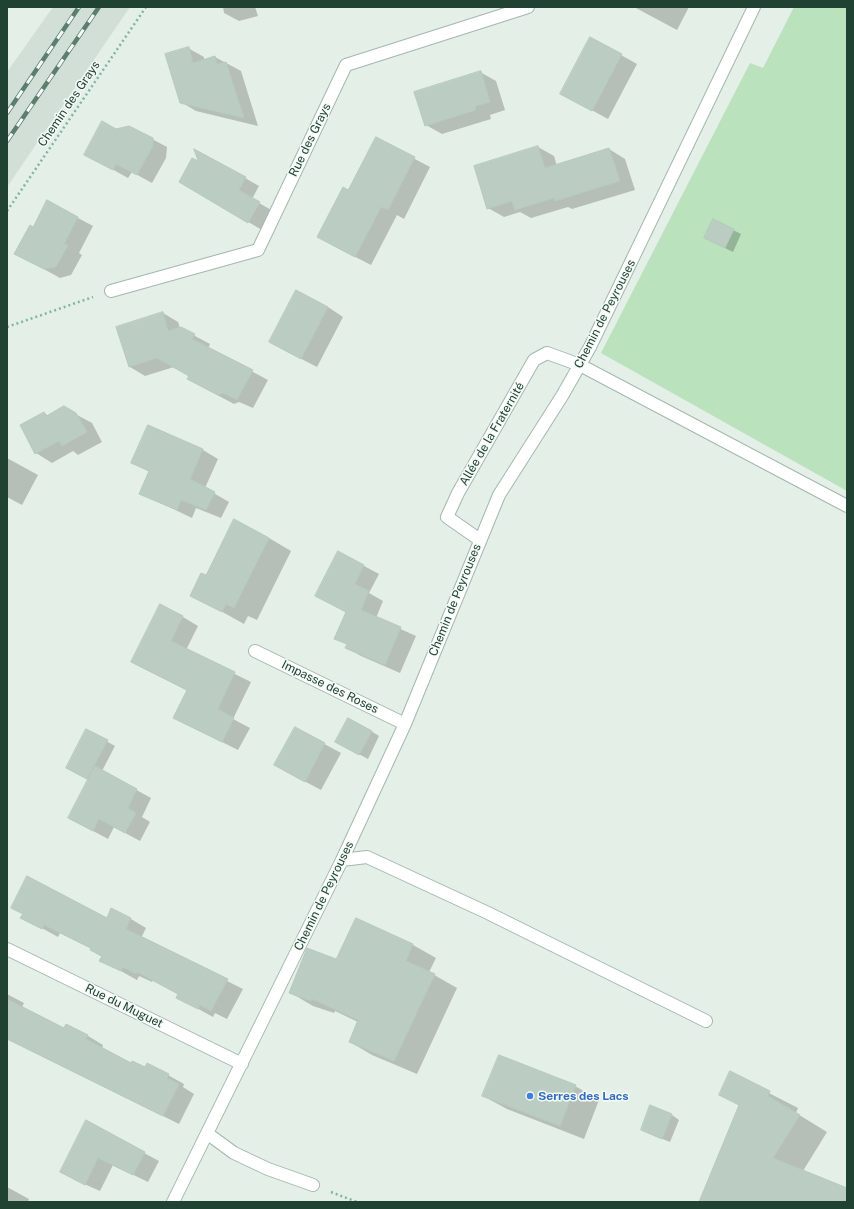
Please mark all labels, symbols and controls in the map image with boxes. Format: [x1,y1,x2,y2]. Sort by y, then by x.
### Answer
street label: Chemin des Grays [35,58,103,150]
street label: Rue des Grays [286,101,334,179]
street label: Chemin de Peyrouses [571,257,639,371]
street label: Allée de la Fraternité [457,380,527,488]
street label: Chemin de Peyrouses [426,542,484,658]
street label: Impasse des Roses [279,657,381,717]
street label: Chemin de Peyrouses [291,839,357,953]
street label: Rue du Muguet [83,981,165,1031]
place label: Serres des Lacs [538,1089,629,1103]
marker: Serres des Lacs [525,1091,535,1101]

